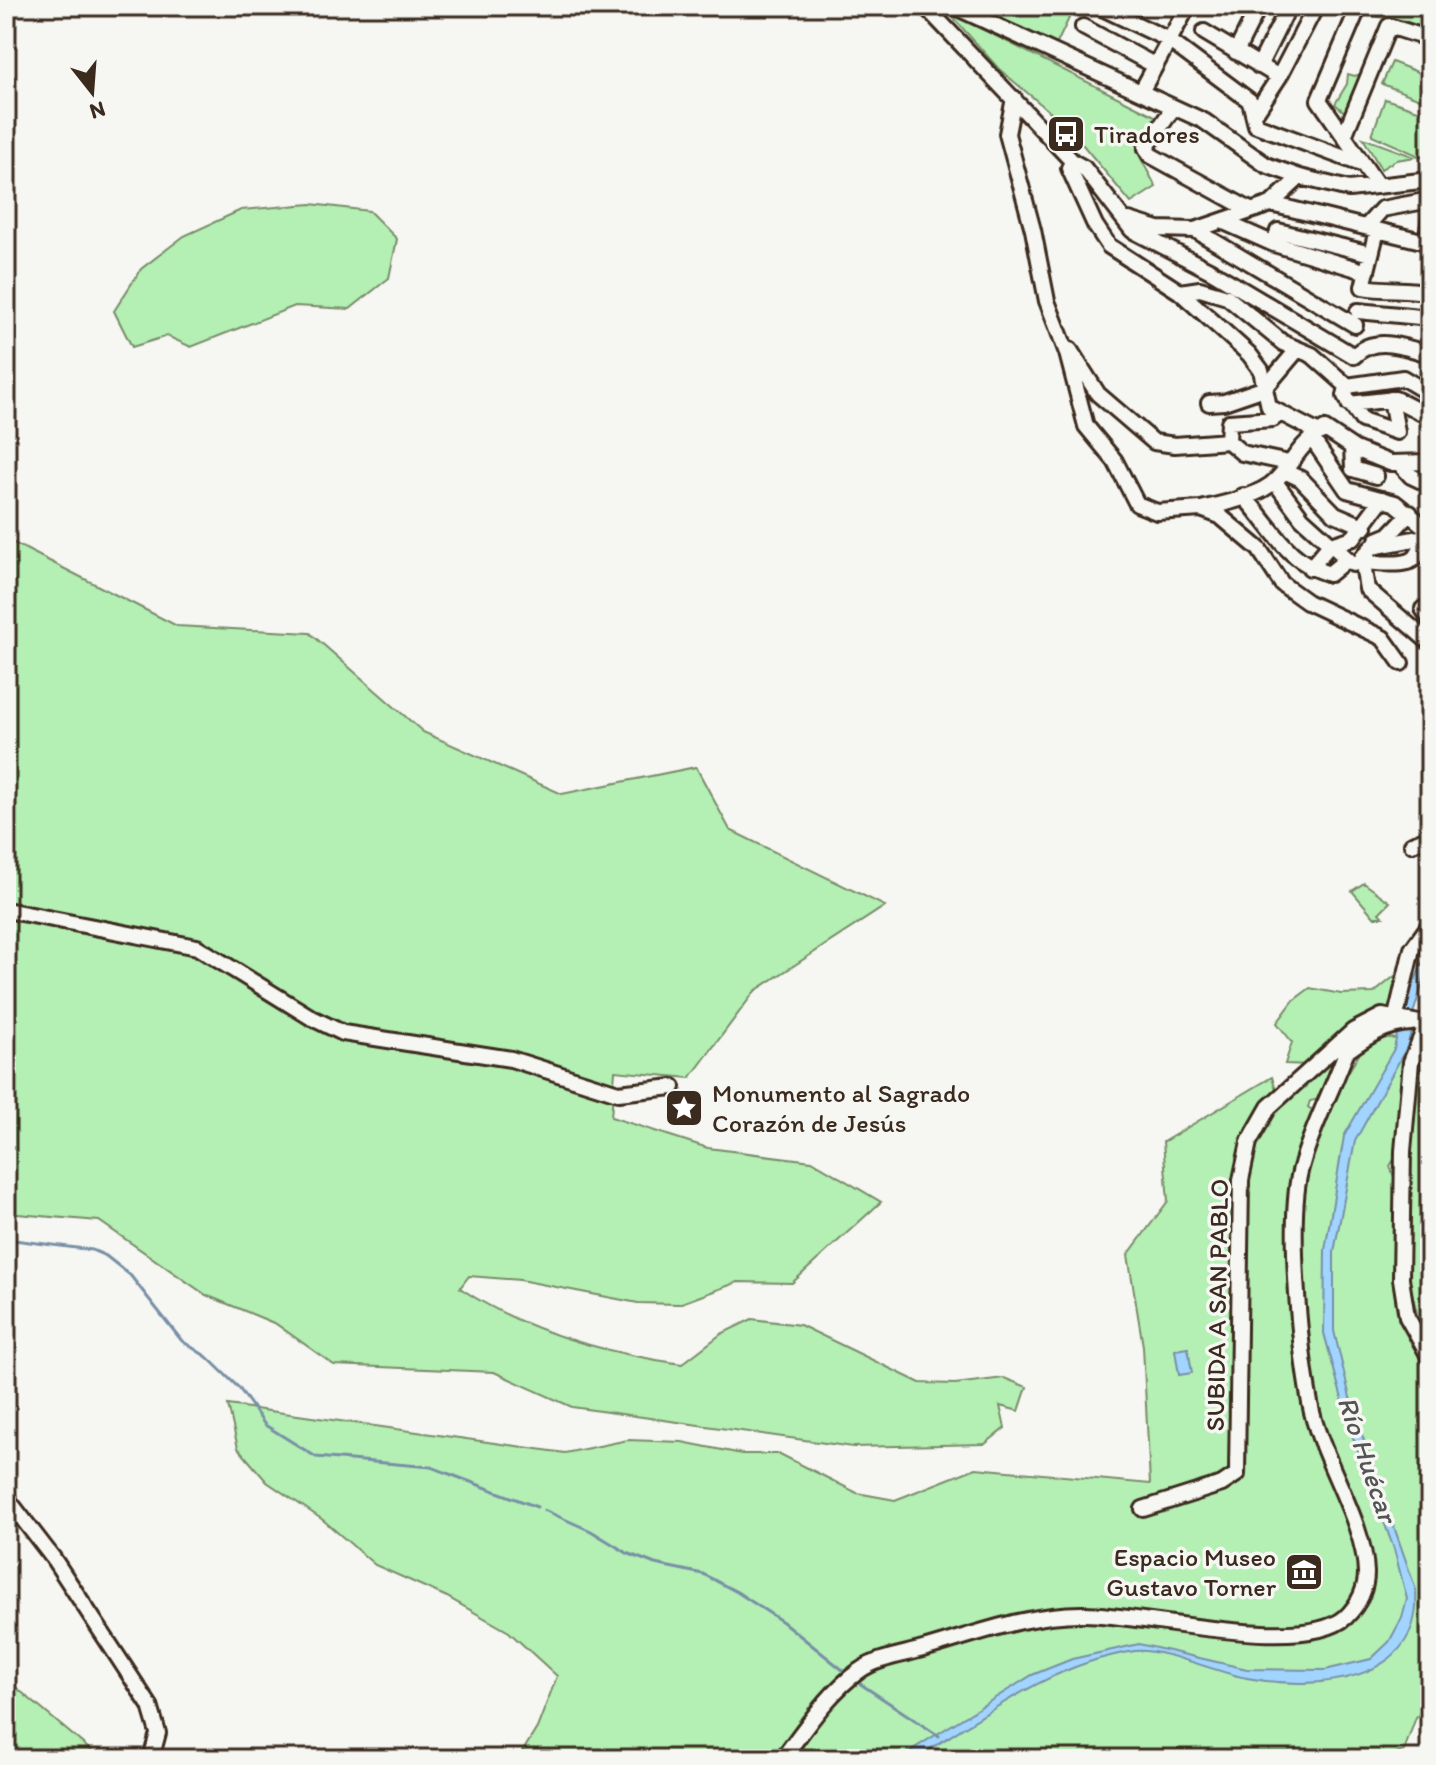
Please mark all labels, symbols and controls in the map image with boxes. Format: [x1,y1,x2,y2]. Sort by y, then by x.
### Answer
north arrow [52,52,132,132]
text: N [87,96,109,126]
bus stop icon: Tiradores [1045,113,1087,155]
place label: Tiradores [1094,118,1200,150]
place label: Monumento al Sagrado Corazón de Jesús [712,1077,970,1139]
place icon: Monumento al Sagrado Corazón de Jesús [663,1087,705,1129]
street label: SUBIDA A SAN PABLO [1199,1178,1235,1432]
water label: Río Huécar [1331,1392,1407,1530]
place label: Espacio Museo Gustavo Torner [1106,1541,1277,1603]
museum icon: Espacio Museo Gustavo Torner [1283,1551,1325,1593]

